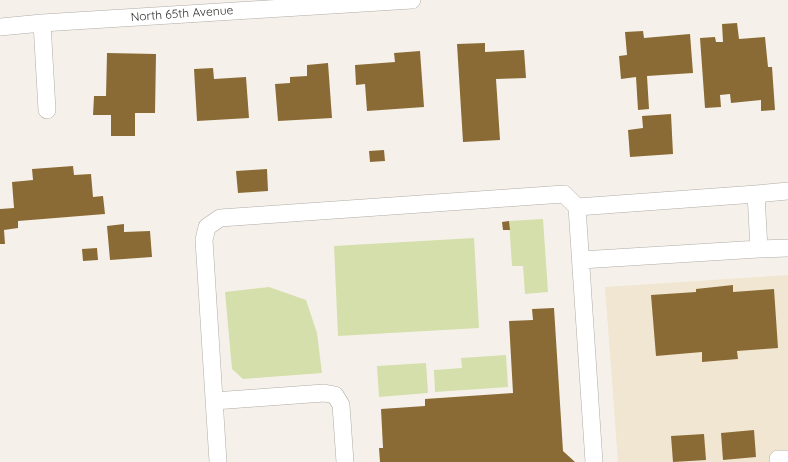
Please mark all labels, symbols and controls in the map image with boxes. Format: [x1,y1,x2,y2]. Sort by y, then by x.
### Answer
street label: North 65th Avenue [130,3,234,25]

